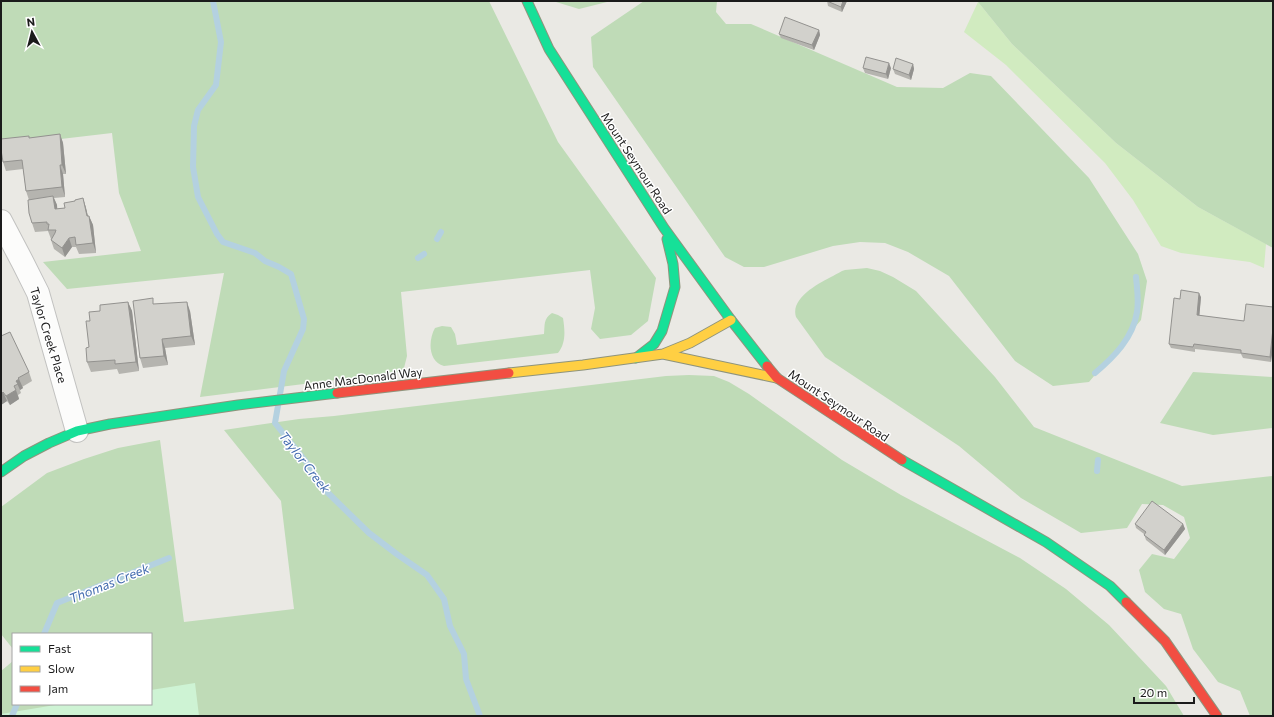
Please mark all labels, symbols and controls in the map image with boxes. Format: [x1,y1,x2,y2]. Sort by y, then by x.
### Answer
north arrow [12,12,52,52]
text: N [26,15,36,29]
street label: Mount Seymour Road [599,110,675,216]
street label: Taylor Creek Place [28,285,70,385]
street label: Anne MacDonald Way [303,364,423,392]
street label: Mount Seymour Road [786,366,892,444]
water label: Taylor Creek [276,428,335,497]
water label: Thomas Creek [67,559,152,606]
legend [12,633,152,705]
text: Fast [48,641,71,655]
text: Slow [48,661,75,675]
scale bar [1134,679,1194,705]
text: Jam [48,681,68,696]
text: 20 m [1140,685,1167,699]

